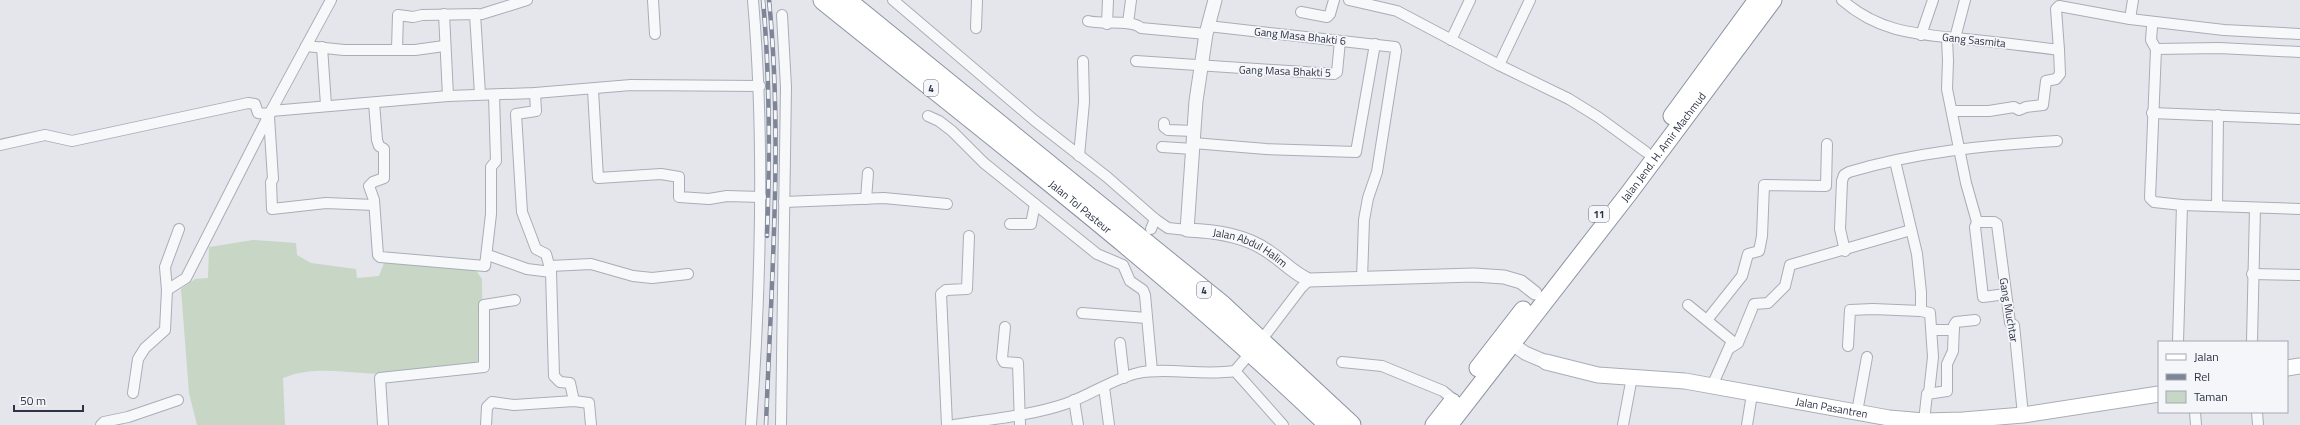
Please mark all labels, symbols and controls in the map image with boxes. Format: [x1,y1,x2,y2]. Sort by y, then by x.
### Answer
street label: Gang Masa Bhakti 6 [1253,23,1347,49]
street label: Gang Sasmita [1941,29,2007,51]
street label: Gang Masa Bhakti 5 [1239,61,1331,81]
road number: 4 [924,80,938,96]
street label: Jalan Jend. H. Amir Machmud [1617,89,1710,205]
street label: Jalan Tol Pasteur [1045,176,1115,237]
road number: 11 [1589,206,1609,222]
street label: Jalan Abdul Halim [1212,224,1291,271]
street label: Gang Muchtar [1995,277,2023,344]
road number: 4 [1197,282,1211,298]
legend [2158,341,2288,413]
text: Jalan [2194,347,2219,366]
text: Rel [2194,367,2210,386]
scale bar [14,387,83,413]
text: Taman [2194,387,2228,406]
text: 50 m [20,391,46,410]
street label: Jalan Pasantren [1795,393,1869,422]

